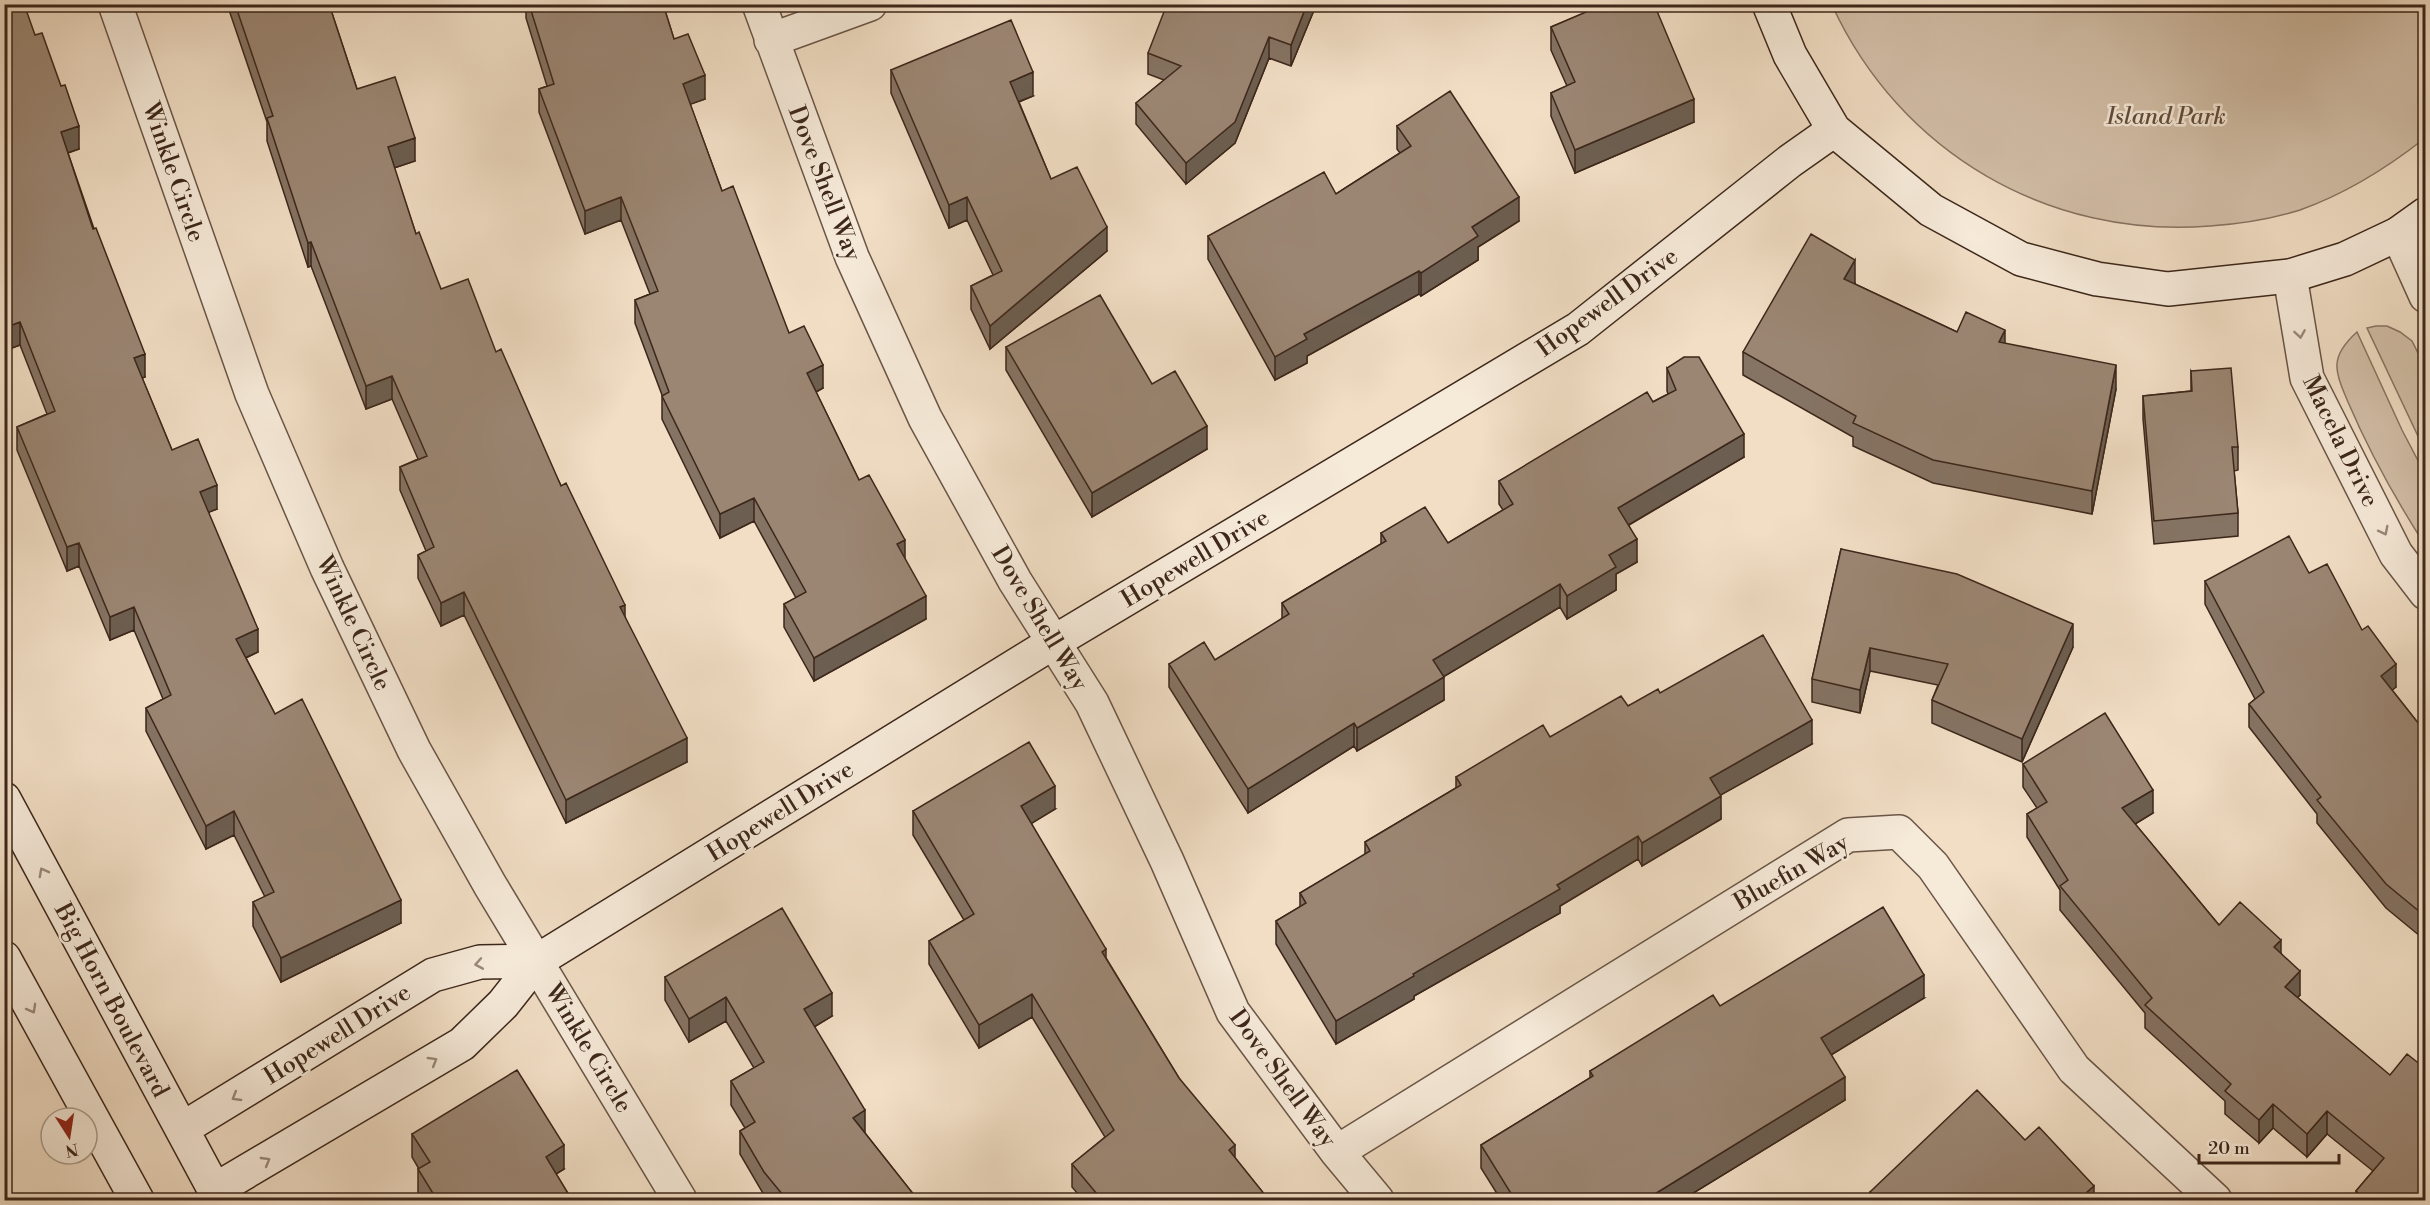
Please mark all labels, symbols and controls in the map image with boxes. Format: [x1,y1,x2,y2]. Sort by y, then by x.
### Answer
street label: Winkle Circle [135,98,211,246]
street label: Dove Shell Way [781,102,867,265]
park label: Island Park [2105,102,2226,132]
street label: Hopewell Drive [1531,241,1684,364]
one-way arrow [2293,329,2305,339]
street label: Macela Drive [2295,371,2385,512]
street label: Hopewell Drive [1116,503,1275,615]
one-way arrow [2377,524,2389,535]
street label: Dove Shell Way [984,541,1094,697]
street label: Winkle Circle [308,550,397,696]
street label: Hopewell Drive [702,755,859,869]
street label: Bluefin Way [1728,828,1855,918]
one-way arrow [39,867,50,878]
street label: Big Horn Boulevard [47,897,175,1103]
one-way arrow [474,957,484,970]
street label: Hopewell Drive [259,978,416,1092]
street label: Winkle Circle [537,978,638,1119]
one-way arrow [25,1003,36,1013]
street label: Dove Shell Way [1222,1004,1343,1154]
one-way arrow [427,1057,437,1069]
one-way arrow [231,1089,242,1100]
north arrow [39,1106,99,1166]
scale bar [2199,1127,2338,1165]
text: 20 m [2208,1137,2250,1160]
text: N [63,1139,80,1161]
one-way arrow [259,1157,270,1168]

